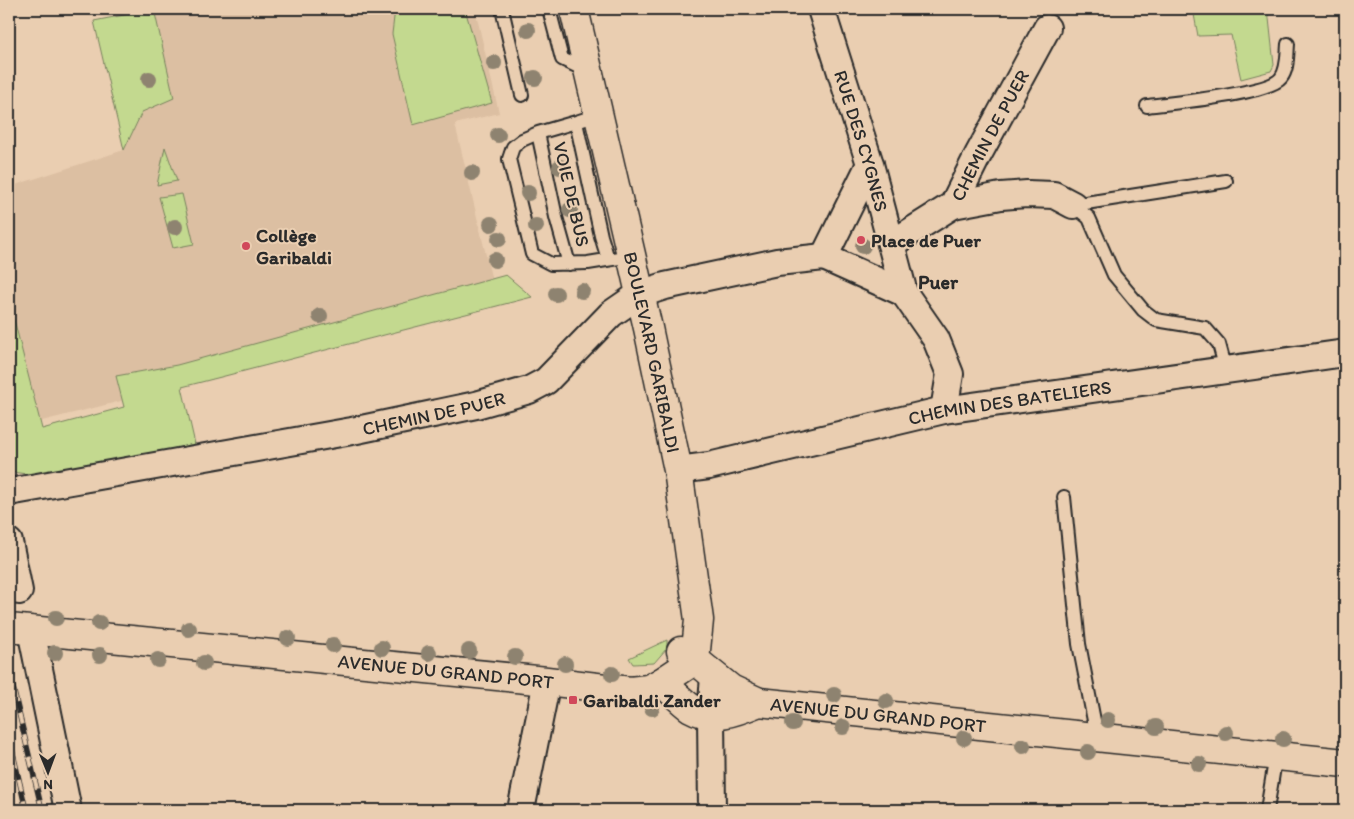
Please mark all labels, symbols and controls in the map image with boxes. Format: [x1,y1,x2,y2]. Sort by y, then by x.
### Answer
street label: CHEMIN DE PUER [946,66,1034,205]
street label: RUE DES CYGNES [829,67,893,214]
street label: VOIE DE BUS [548,139,595,249]
place label: Collège Garibaldi [256,224,332,269]
place label: Place de Puer [871,229,981,252]
marker: Place de Puer [855,234,867,246]
marker: Collège Garibaldi [240,240,252,252]
street label: BOULEVARD GARIBALDI [619,249,685,455]
district label: Puer [918,270,959,294]
street label: CHEMIN DES BATELIERS [906,375,1113,430]
street label: CHEMIN DE PUER [360,386,508,441]
street label: AVENUE DU GRAND PORT [337,649,555,694]
place label: Garibaldi Zander [583,689,721,712]
street label: AVENUE DU GRAND PORT [769,692,988,738]
marker: Garibaldi Zander [567,694,579,706]
north arrow [22,746,72,796]
text: N [43,776,53,793]

